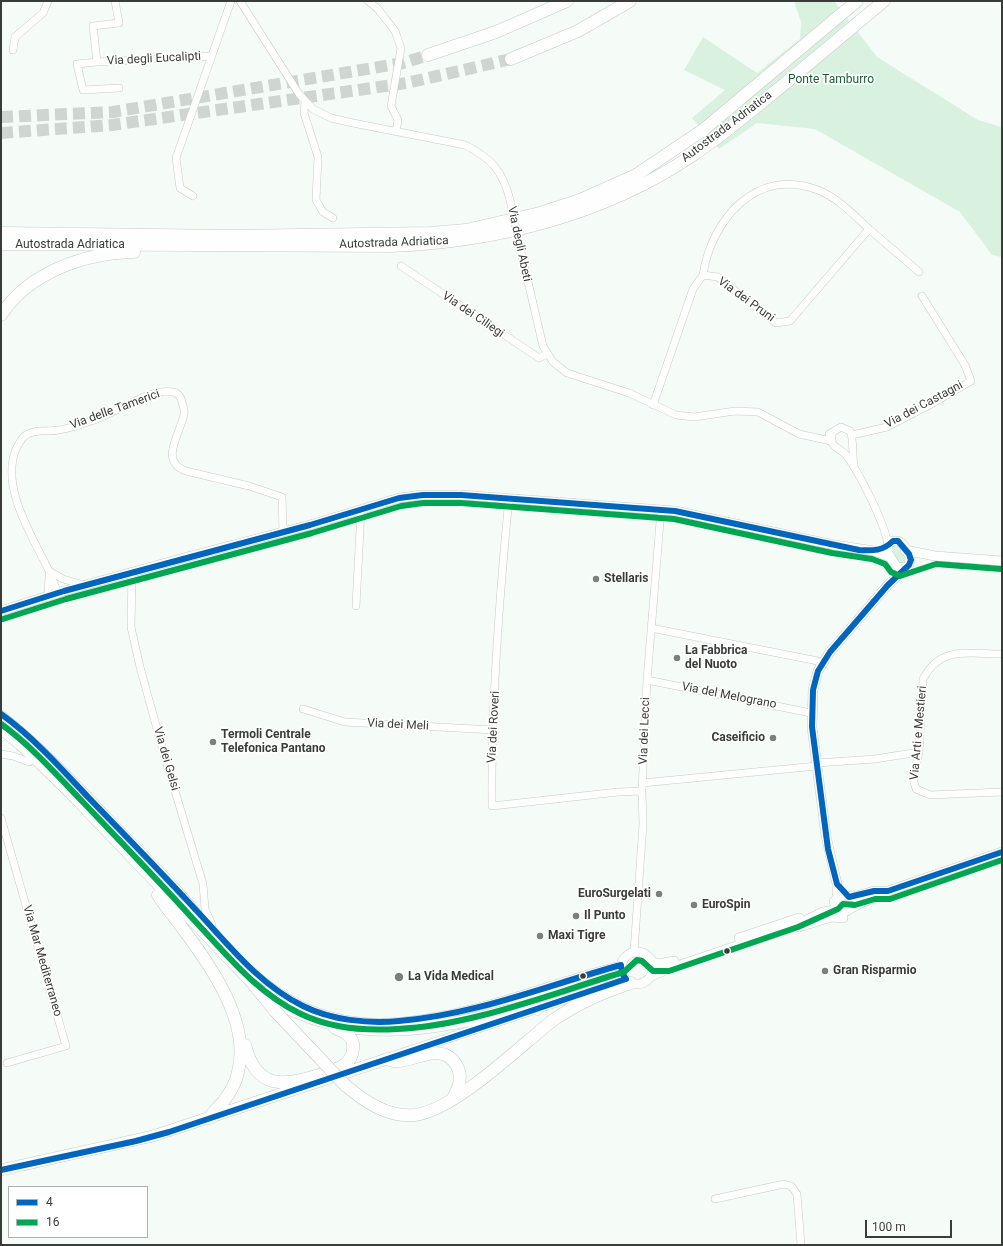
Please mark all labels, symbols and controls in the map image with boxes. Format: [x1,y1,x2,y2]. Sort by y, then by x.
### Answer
street label: Via degli Eucalipti [107,49,201,69]
park label: Ponte Tamburro [788,73,874,87]
street label: Autostrada Adriatica [679,88,775,166]
street label: Via degli Abeti [504,205,534,283]
street label: Autostrada Adriatica [339,234,449,252]
street label: Autostrada Adriatica [15,238,125,252]
street label: Via dei Pruni [715,275,777,325]
street label: Via dei Ciliegi [439,289,507,341]
street label: Via dei Castagni [882,378,966,432]
street label: Via delle Tamerici [68,387,162,433]
place label: Stellaris [604,572,648,586]
marker: Stellaris [591,574,601,584]
place label: La Fabbrica del Nuoto [685,644,747,672]
marker: La Fabbrica del Nuoto [672,653,682,663]
street label: Via del Melograno [680,680,778,712]
street label: Via Arti e Mestieri [908,685,930,781]
street label: Via dei Roveri [485,691,503,763]
street label: Via dei Lecci [637,697,653,765]
street label: Via dei Meli [367,716,429,734]
street label: Via dei Gelsi [150,725,182,793]
place label: Termoli Centrale Telefonica Pantano [221,728,325,756]
place label: Caseificio [711,731,765,745]
marker: Caseificio [768,733,778,743]
marker: Termoli Centrale Telefonica Pantano [208,737,218,747]
place label: EuroSurgelati [578,887,651,901]
marker: EuroSurgelati [654,889,664,899]
place label: EuroSpin [702,898,750,912]
marker: EuroSpin [689,900,699,910]
street label: Via Mar Mediterraneo [19,904,65,1018]
place label: Il Punto [584,909,626,923]
marker: Il Punto [571,911,581,921]
place label: Maxi Tigre [548,929,605,943]
marker: Maxi Tigre [535,931,545,941]
unlabelled marker [722,946,732,956]
place label: Gran Risparmio [833,964,916,978]
marker: Gran Risparmio [820,966,830,976]
place label: La Vida Medical [408,970,494,984]
marker: La Vida Medical [393,971,405,983]
unlabelled marker [578,971,588,981]
legend [8,1186,148,1238]
text: 4 [46,1195,53,1209]
scale bar [867,1212,954,1238]
text: 16 [46,1215,60,1229]
text: 100 m [872,1220,906,1234]

